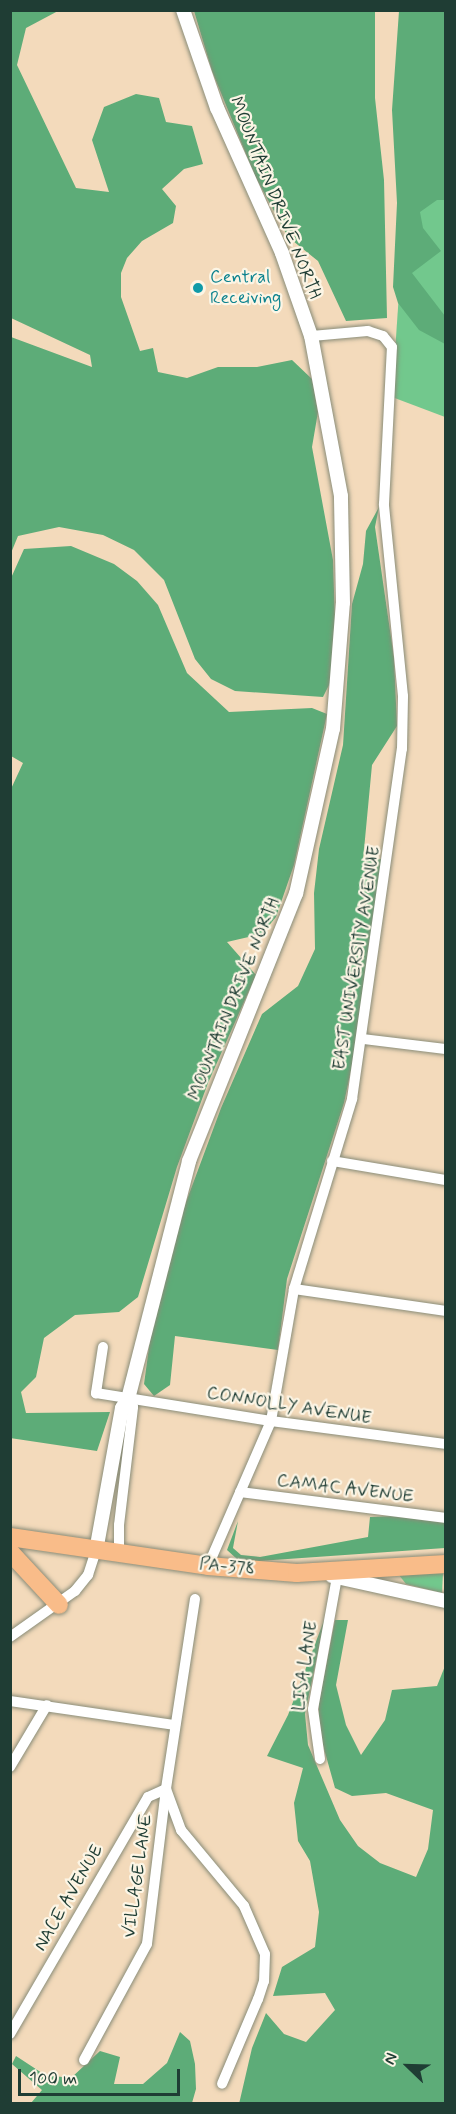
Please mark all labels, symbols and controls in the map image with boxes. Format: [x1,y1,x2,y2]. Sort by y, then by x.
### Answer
street label: MOUNTAIN DRIVE NORTH [224,92,326,304]
place label: Central Receiving [210,267,281,310]
marker: Central Receiving [191,281,205,295]
street label: EAST UNIVERSITY AVENUE [328,841,386,1075]
street label: MOUNTAIN DRIVE NORTH [183,893,285,1105]
street label: CONNOLLY AVENUE [205,1382,373,1430]
street label: CAMAC AVENUE [275,1470,415,1508]
street label: PA-378 [198,1553,256,1581]
street label: LISA LANE [287,1618,323,1714]
street label: VILLAGE LANE [119,1812,157,1940]
street label: NACE AVENUE [29,1840,109,1956]
north arrow [378,2036,438,2096]
text: N [379,2050,403,2068]
scale bar [21,2057,183,2095]
text: 100 m [29,2067,77,2091]

